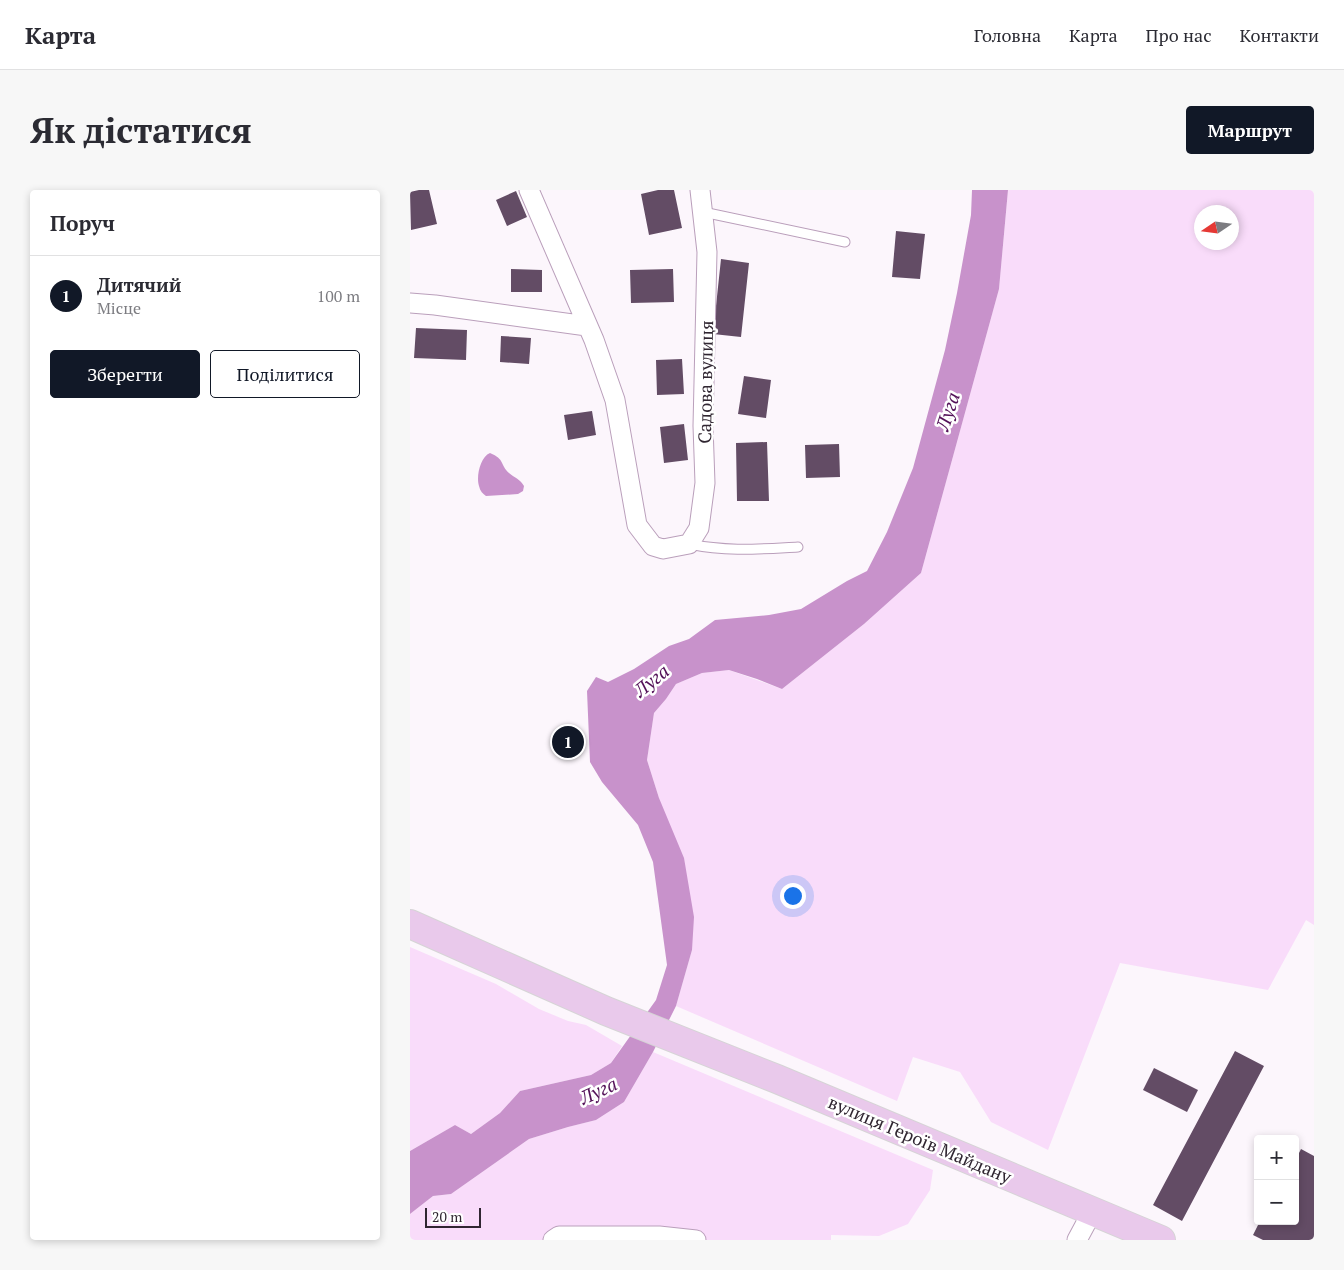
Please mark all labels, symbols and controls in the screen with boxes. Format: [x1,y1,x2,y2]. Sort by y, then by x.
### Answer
text: Карта [25,19,96,51]
text: Головна [974,23,1041,47]
text: Карта [1069,23,1118,47]
text: Про нас [1146,23,1212,47]
text: Контакти [1240,23,1319,47]
button: Маршрут [1186,106,1314,154]
text: Як дістатися [30,107,252,153]
north arrow [1194,205,1239,250]
text: Поруч [50,209,115,237]
text: Дитячий [97,272,181,297]
text: 1 [61,285,71,307]
text: 100 m [317,285,360,307]
text: Місце [97,297,141,319]
street label: Садова вулиця [692,320,718,444]
button: Зберегти [50,350,200,398]
button: Поділитися [210,350,360,398]
water label: Луга [929,389,965,434]
water label: Луга [627,658,674,702]
pin: 1 [552,723,584,761]
your location [780,883,806,909]
water label: Луга [574,1071,621,1110]
street label: вулиця Героїв Майдану [825,1090,1016,1189]
map controls [1254,1135,1299,1225]
button: + [1254,1135,1299,1180]
button: − [1254,1180,1299,1225]
scale bar [425,1205,481,1228]
text: 20 m [432,1207,462,1226]

